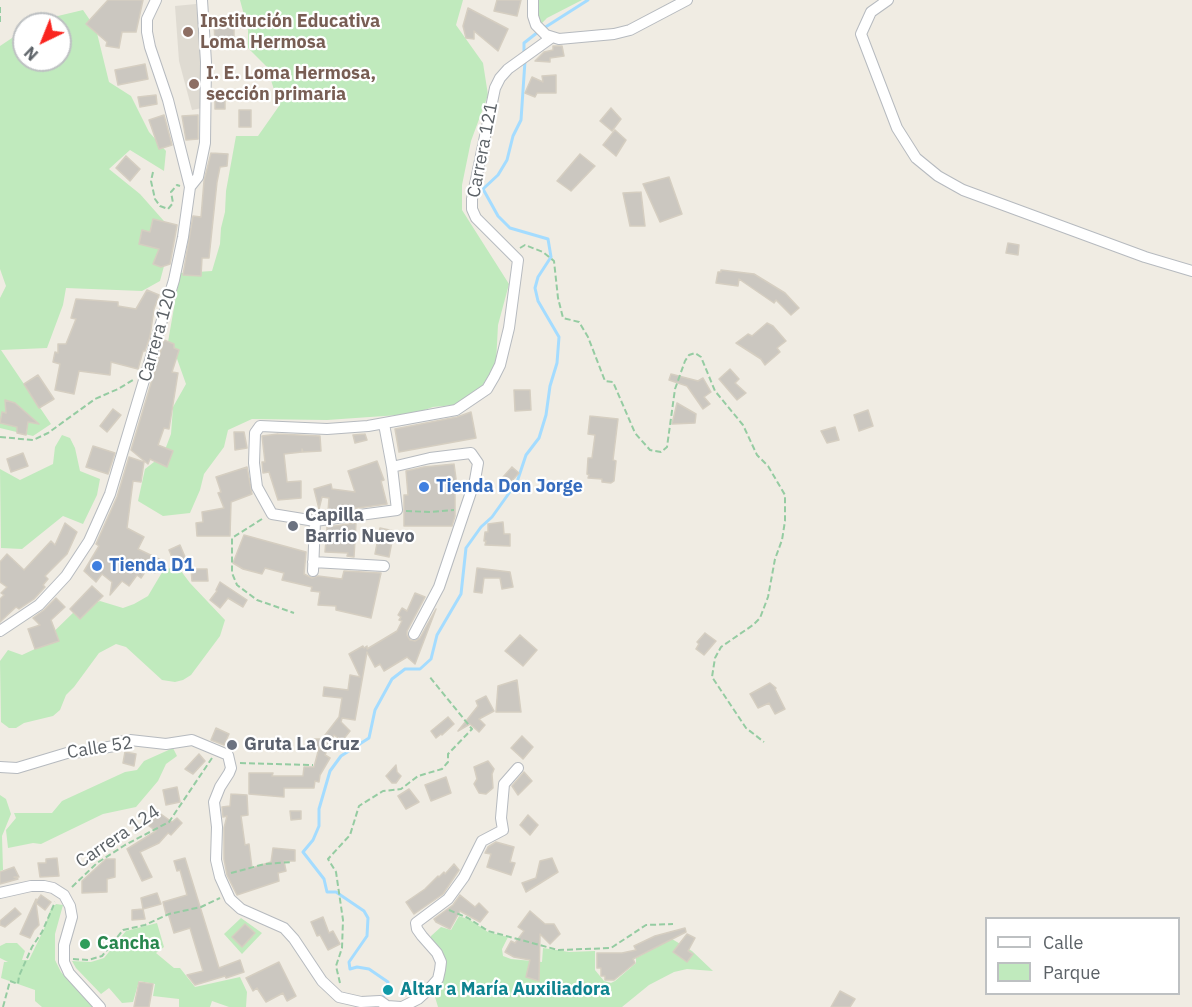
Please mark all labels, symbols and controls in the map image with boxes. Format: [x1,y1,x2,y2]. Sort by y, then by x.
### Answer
place label: Institución Educativa Loma Hermosa [200,11,380,54]
north arrow [12,12,72,72]
marker: Institución Educativa Loma Hermosa [181,25,195,39]
text: N [20,42,42,65]
place label: I. E. Loma Hermosa, sección primaria [206,63,376,106]
marker: I. E. Loma Hermosa, sección primaria [187,77,201,91]
street label: Carrera 121 [463,101,503,199]
street label: Carrera 120 [134,286,182,384]
place label: Tienda Don Jorge [436,476,583,498]
marker: Tienda Don Jorge [417,480,431,494]
place label: Capilla Barrio Nuevo [305,505,415,548]
marker: Capilla Barrio Nuevo [286,519,300,533]
place label: Tienda D1 [109,555,194,577]
marker: Tienda D1 [90,559,104,573]
street label: Calle 52 [66,732,134,764]
place label: Gruta La Cruz [244,734,359,756]
marker: Gruta La Cruz [225,738,239,752]
street label: Carrera 124 [72,801,164,873]
legend [985,917,1180,995]
text: Calle [1043,931,1083,954]
place label: Cancha [97,933,160,955]
marker: Cancha [78,937,92,951]
text: Parque [1043,961,1100,984]
place label: Altar a María Auxiliadora [400,979,610,1001]
marker: Altar a María Auxiliadora [381,983,395,997]

